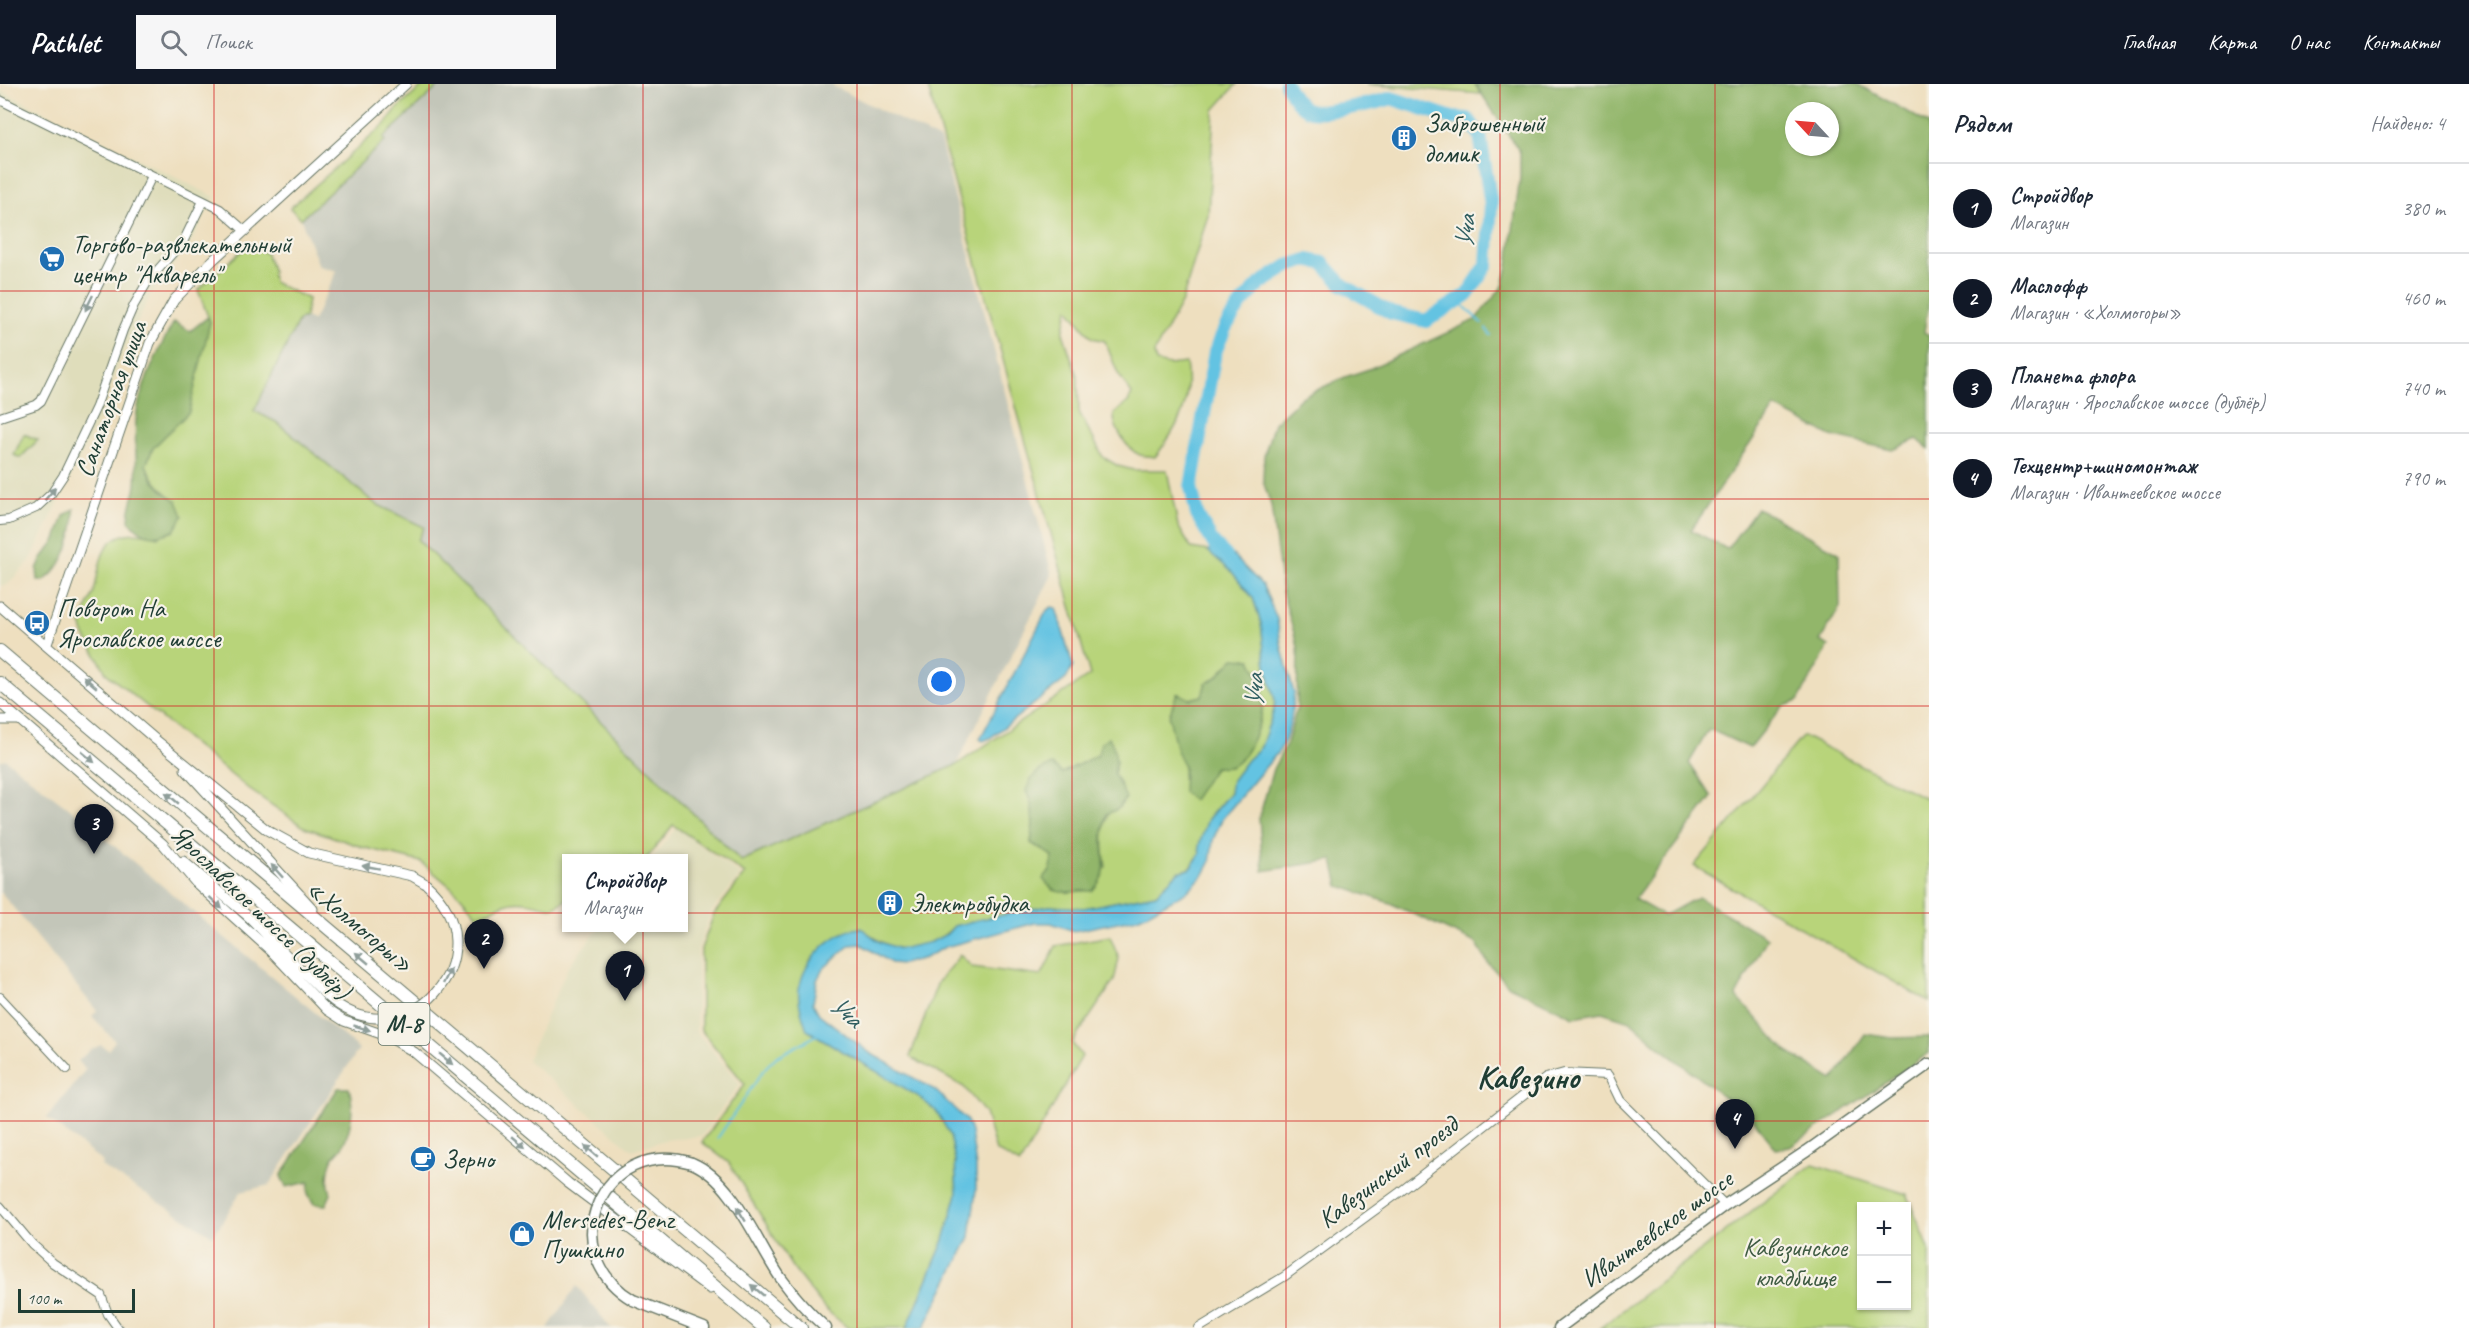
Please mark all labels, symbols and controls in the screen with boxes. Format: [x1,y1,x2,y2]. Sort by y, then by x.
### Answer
search box [136,15,556,69]
text: Pathlet [30,25,100,60]
icon: search [157,26,190,59]
text: Поиск [205,28,252,56]
text: Главная [2122,29,2175,55]
text: Карта [2208,29,2256,55]
text: О нас [2289,29,2330,55]
text: Контакты [2363,29,2439,55]
north arrow [1785,102,1839,156]
place label: Заброшенный домик [1424,107,1547,170]
text: Рядом [1953,107,2011,140]
text: Найдено: 4 [2370,111,2445,136]
building icon: Заброшенный домик [1389,123,1419,153]
text: Стройдвор [2010,182,2092,210]
text: 1 [1968,196,1977,221]
text: 380 m [2402,196,2445,221]
text: Магазин [2010,210,2068,235]
water label: Уча [1447,212,1483,250]
place label: Торгово-развлекательный центр "Акварель" [72,228,293,291]
supermarket icon: Торгово-развлекательный центр "Акварель" [37,244,67,274]
text: Маслофф [2010,272,2087,300]
text: 2 [1968,286,1977,311]
text: 460 m [2402,286,2445,311]
one-way arrow [84,295,94,312]
text: Магазин · «Холмогоры» [2010,300,2181,325]
street label: Санаторная улица [68,315,155,481]
text: Планета флора [2010,362,2135,390]
text: 3 [1968,376,1977,401]
text: 740 m [2402,376,2445,401]
text: Магазин · Ярославское шоссе (дублёр) [2010,390,2265,415]
text: Техцентр+шиномонтаж [2010,452,2197,480]
text: 4 [1968,466,1977,491]
text: 790 m [2402,466,2445,491]
text: Магазин · Ивантеевское шоссе [2010,480,2220,505]
one-way arrow [43,486,56,502]
place label: Поворот На Ярославское шоссе [57,592,222,655]
bus stop icon: Поворот На Ярославское шоссе [22,608,52,638]
your location [927,667,956,696]
water label: Уча [1237,672,1271,708]
one-way arrow [83,676,98,689]
one-way arrow [80,750,95,763]
one-way arrow [165,792,180,805]
pin: 3 [74,804,113,854]
street label: Ярославское шоссе (дублёр) [164,817,359,1008]
popup [562,854,688,932]
one-way arrow [361,862,380,871]
one-way arrow [270,863,284,878]
text: Стройдвор [584,867,666,895]
street label: «Холмогоры» [300,872,420,980]
place label: Электробудка [910,887,1030,920]
building icon: Электробудка [875,888,905,918]
one-way arrow [208,895,222,909]
text: Магазин [584,895,642,920]
pin: 2 [464,920,504,969]
one-way arrow [354,951,370,964]
pin: 1 [606,952,644,1001]
one-way arrow [441,967,451,985]
water label: Уча [822,987,871,1036]
road number: М-8 [378,1003,430,1045]
one-way arrow [354,1024,372,1033]
one-way arrow [438,1052,453,1065]
district label: Кавезино [1477,1057,1581,1098]
pin: 4 [1716,1100,1754,1149]
street label: Кавезинский проезд [1311,1107,1467,1235]
one-way arrow [511,1135,526,1147]
place label: Зерно [442,1143,497,1176]
cafe icon: Зерно [408,1144,438,1174]
one-way arrow [584,1145,599,1158]
street label: Ивантеевское шоссе [1575,1161,1741,1295]
map controls [1857,1202,1911,1310]
button: + [1857,1202,1911,1256]
place label: Mersedes-Benz Пушкино [542,1203,677,1266]
one-way arrow [736,1206,747,1222]
shop icon: Mersedes-Benz Пушкино [507,1219,537,1249]
park label: Кавезинское кладбище [1743,1231,1849,1294]
button: − [1857,1256,1911,1310]
one-way arrow [749,1284,765,1297]
scale bar [18,1286,135,1314]
text: 100 m [27,1289,61,1309]

